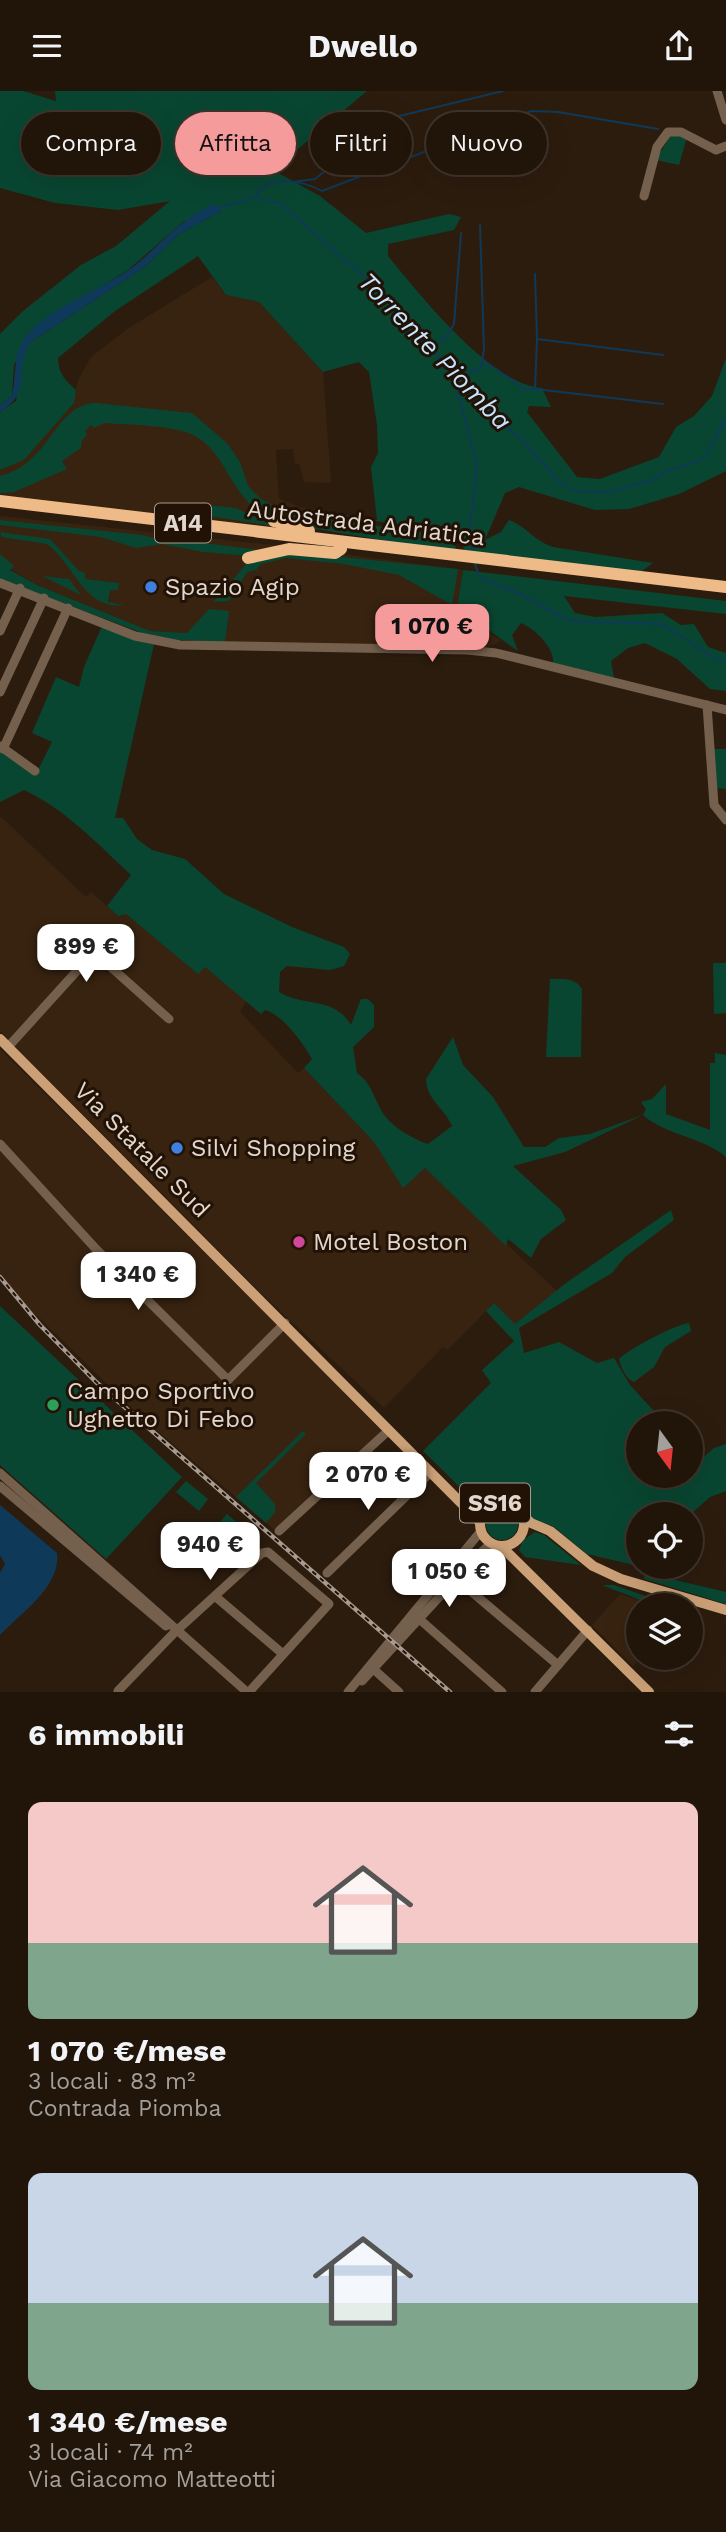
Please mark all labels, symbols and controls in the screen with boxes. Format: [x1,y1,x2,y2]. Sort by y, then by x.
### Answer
icon: menu [28,27,66,65]
text: Dwello [308,27,418,65]
icon: share [660,27,698,65]
chip: Compra [21,112,161,175]
chip: Affitta [175,112,296,175]
chip: Filtri [310,112,412,175]
chip: Nuovo [426,112,547,175]
water label: Torrente Piomba [352,266,518,436]
street label: Autostrada Adriatica [246,495,486,551]
road number: A14 [155,503,211,543]
place label: Spazio Agip [165,573,300,601]
marker: Spazio Agip [143,579,159,595]
pin: 1 070 € [367,605,497,664]
text: 1 070 € [391,613,473,640]
pin: 899 € [37,925,135,984]
text: 899 € [53,933,119,960]
street label: Via Statale Sud [69,1077,215,1223]
place label: Silvi Shopping [191,1134,356,1162]
marker: Silvi Shopping [169,1140,185,1156]
place label: Motel Boston [313,1228,468,1256]
marker: Motel Boston [291,1234,307,1250]
pin: 1 340 € [73,1253,203,1312]
text: 1 340 € [97,1261,179,1288]
place label: Campo Sportivo Ughetto Di Febo [67,1377,255,1433]
marker: Campo Sportivo Ughetto Di Febo [45,1397,61,1413]
north arrow [626,1411,704,1487]
map controls [626,1411,703,1670]
pin: 2 070 € [303,1453,433,1512]
text: 2 070 € [325,1461,411,1488]
road number: SS16 [460,1483,530,1523]
button: locate [626,1502,703,1579]
pin: 940 € [161,1523,259,1582]
text: 940 € [177,1531,243,1558]
pin: 1 050 € [384,1549,514,1609]
text: 1 050 € [408,1558,490,1585]
button: layers [626,1593,703,1670]
icon: filters [660,1715,698,1753]
text: 6 immobili [28,1717,184,1752]
icon: home [300,1847,426,1973]
text: 1 070 €/mese [28,2033,226,2068]
text: 3 locali · 83 m² [28,2068,195,2095]
text: Contrada Piomba [28,2095,221,2122]
icon: home [300,2218,426,2344]
text: 1 340 €/mese [28,2404,228,2439]
text: 3 locali · 74 m² [28,2439,193,2466]
text: Via Giacomo Matteotti [28,2466,276,2493]

